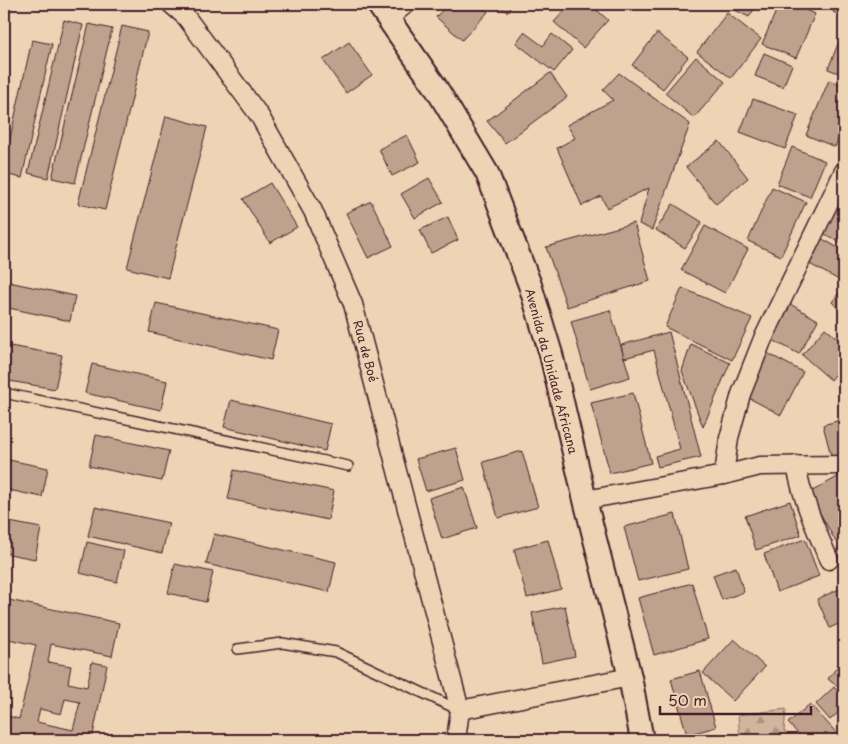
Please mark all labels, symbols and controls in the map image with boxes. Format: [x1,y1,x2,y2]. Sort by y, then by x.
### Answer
street label: Avenida da Unidade Africana [521,286,583,456]
street label: Rua de Boé [349,318,383,384]
scale bar [660,684,812,716]
text: 50 m [668,688,707,711]

